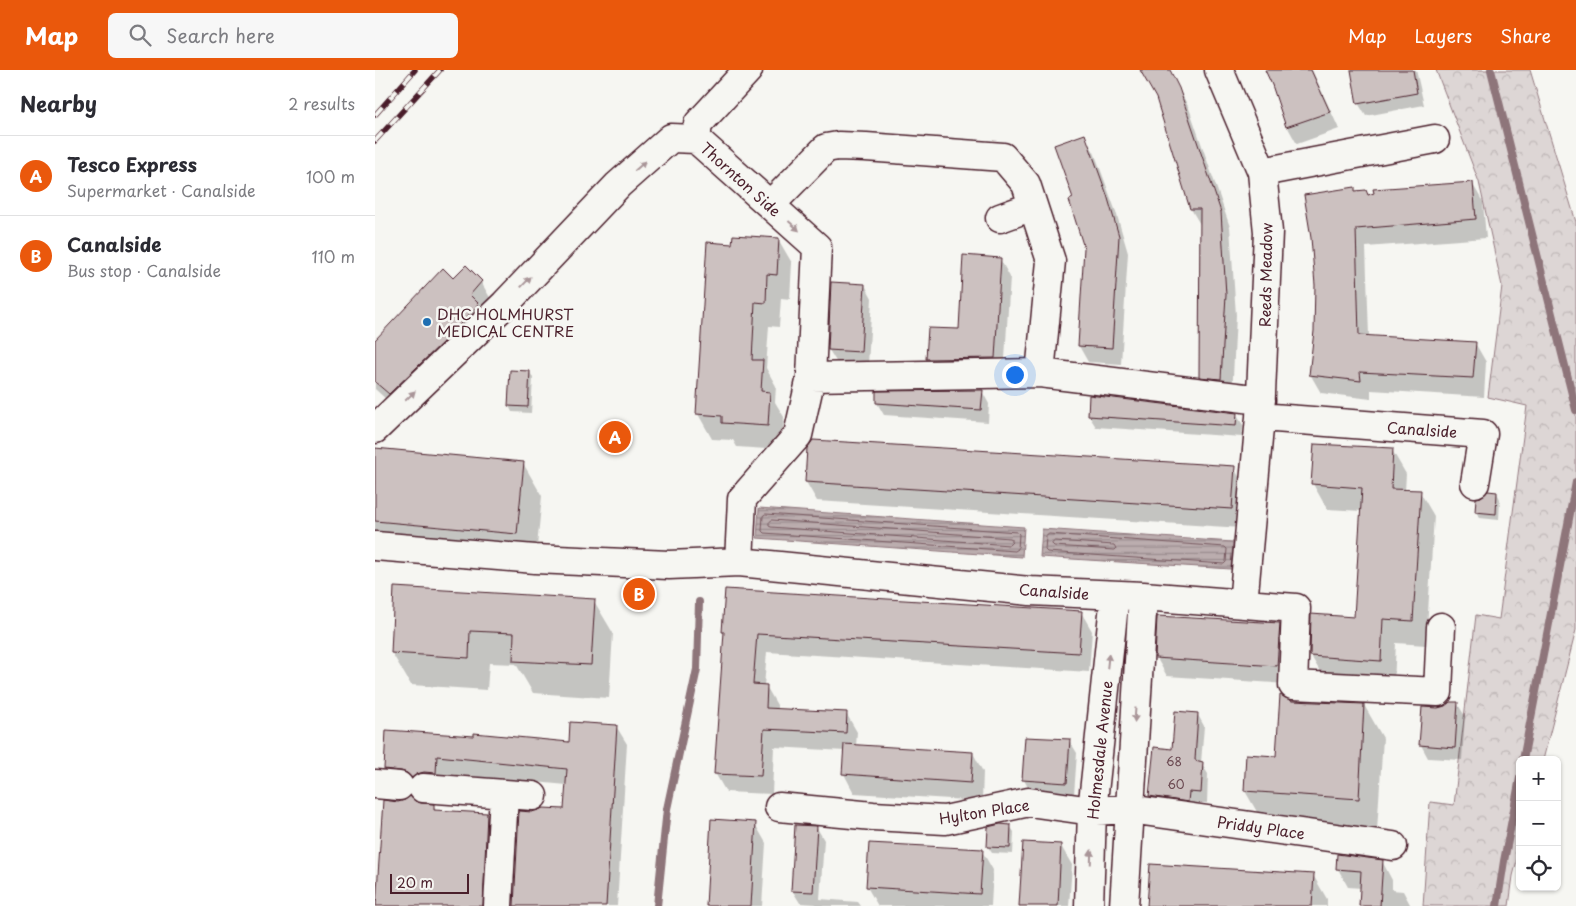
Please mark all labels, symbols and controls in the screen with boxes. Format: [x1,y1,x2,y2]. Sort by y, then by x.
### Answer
search box [108,13,458,58]
text: Map [25,17,78,53]
icon: search [126,21,154,49]
text: Search here [166,21,275,49]
text: Map [1348,22,1387,49]
text: Layers [1415,22,1472,49]
text: Share [1500,22,1551,49]
text: Nearby [20,87,97,119]
text: 2 results [288,91,355,115]
street label: Thornton Side [695,136,787,222]
text: Tesco Express [67,150,197,178]
one-way arrow [634,161,646,172]
text: A [30,164,42,188]
text: 100 m [306,164,355,188]
text: Supermarket · Canalside [67,178,256,202]
one-way arrow [787,220,799,232]
street label: Reeds Meadow [1253,222,1277,327]
text: Canalside [67,230,162,258]
text: B [31,244,41,268]
text: 110 m [312,244,355,268]
text: Bus stop · Canalside [67,258,221,282]
one-way arrow [520,276,532,288]
place label: DHC HOLMHURST MEDICAL CENTRE [437,302,574,342]
marker: DHC HOLMHURST MEDICAL CENTRE [421,316,433,328]
your location [1002,362,1028,388]
one-way arrow [404,390,416,402]
street label: Canalside [1386,415,1458,443]
pin: A [599,418,631,456]
pin: B [623,575,655,613]
street label: Canalside [1018,577,1090,605]
one-way arrow [1104,652,1112,668]
street label: Holmesdale Avenue [1080,680,1118,820]
one-way arrow [1131,707,1139,723]
house number: 68 [1166,752,1182,770]
map controls [1516,756,1561,891]
button: + [1516,756,1561,801]
house number: 60 [1167,775,1185,793]
street label: Hylton Place [937,792,1031,830]
button: − [1516,801,1561,846]
street label: Priddy Place [1216,809,1306,845]
button: locate [1516,846,1561,891]
one-way arrow [1087,849,1095,865]
scale bar [390,871,469,894]
text: 20 m [397,872,433,893]

